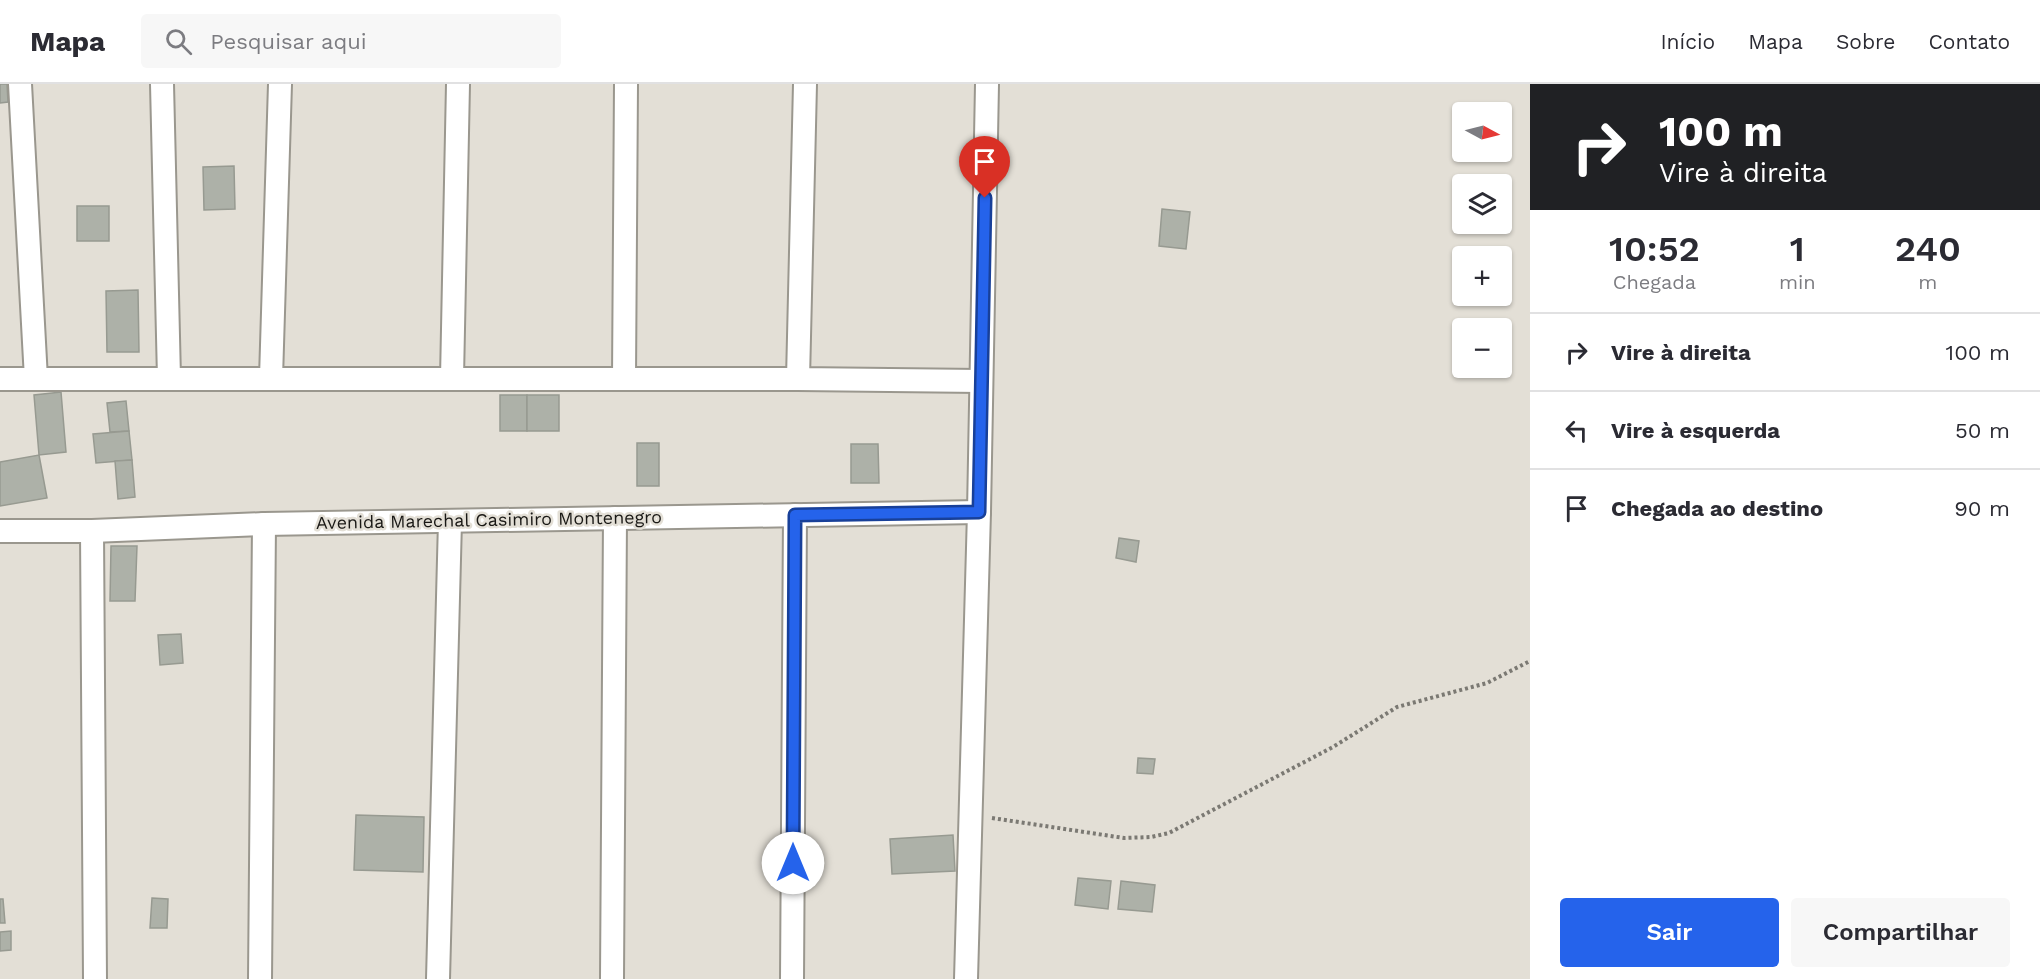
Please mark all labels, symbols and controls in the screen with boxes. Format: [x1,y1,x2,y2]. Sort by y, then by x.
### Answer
search box [141,14,561,68]
text: Mapa [30,25,105,58]
icon: search [162,25,195,58]
text: Pesquisar aqui [210,29,367,54]
text: Início [1660,29,1715,54]
text: Mapa [1748,29,1803,54]
text: Sobre [1836,29,1895,54]
text: Contato [1928,29,2010,54]
north arrow [1452,102,1512,162]
map controls [1452,102,1512,378]
text: 100 m [1659,107,1783,156]
icon: right [1560,108,1638,186]
pin [959,136,1010,198]
icon: arrive [968,145,1001,178]
text: Vire à direita [1659,157,1827,189]
button: layers [1452,174,1512,234]
text: 10:52 [1609,228,1700,270]
text: 1 [1790,228,1805,270]
text: 240 [1895,228,1961,270]
button: + [1452,246,1512,306]
text: Chegada [1613,270,1696,294]
text: min [1779,270,1816,294]
text: m [1918,270,1937,294]
button: − [1452,318,1512,378]
icon: right [1560,336,1593,369]
text: Vire à direita [1611,340,1751,365]
text: 100 m [1946,340,2010,365]
icon: left [1560,414,1593,447]
text: Vire à esquerda [1611,418,1780,443]
text: 50 m [1955,418,2010,443]
icon: arrive [1560,492,1593,525]
text: Chegada ao destino [1611,496,1823,521]
text: 90 m [1954,496,2010,521]
street label: Avenida Marechal Casimiro Montenegro [316,506,662,533]
position arrow [761,831,825,895]
button: Sair [1560,898,1779,967]
button: Compartilhar [1791,898,2010,967]

